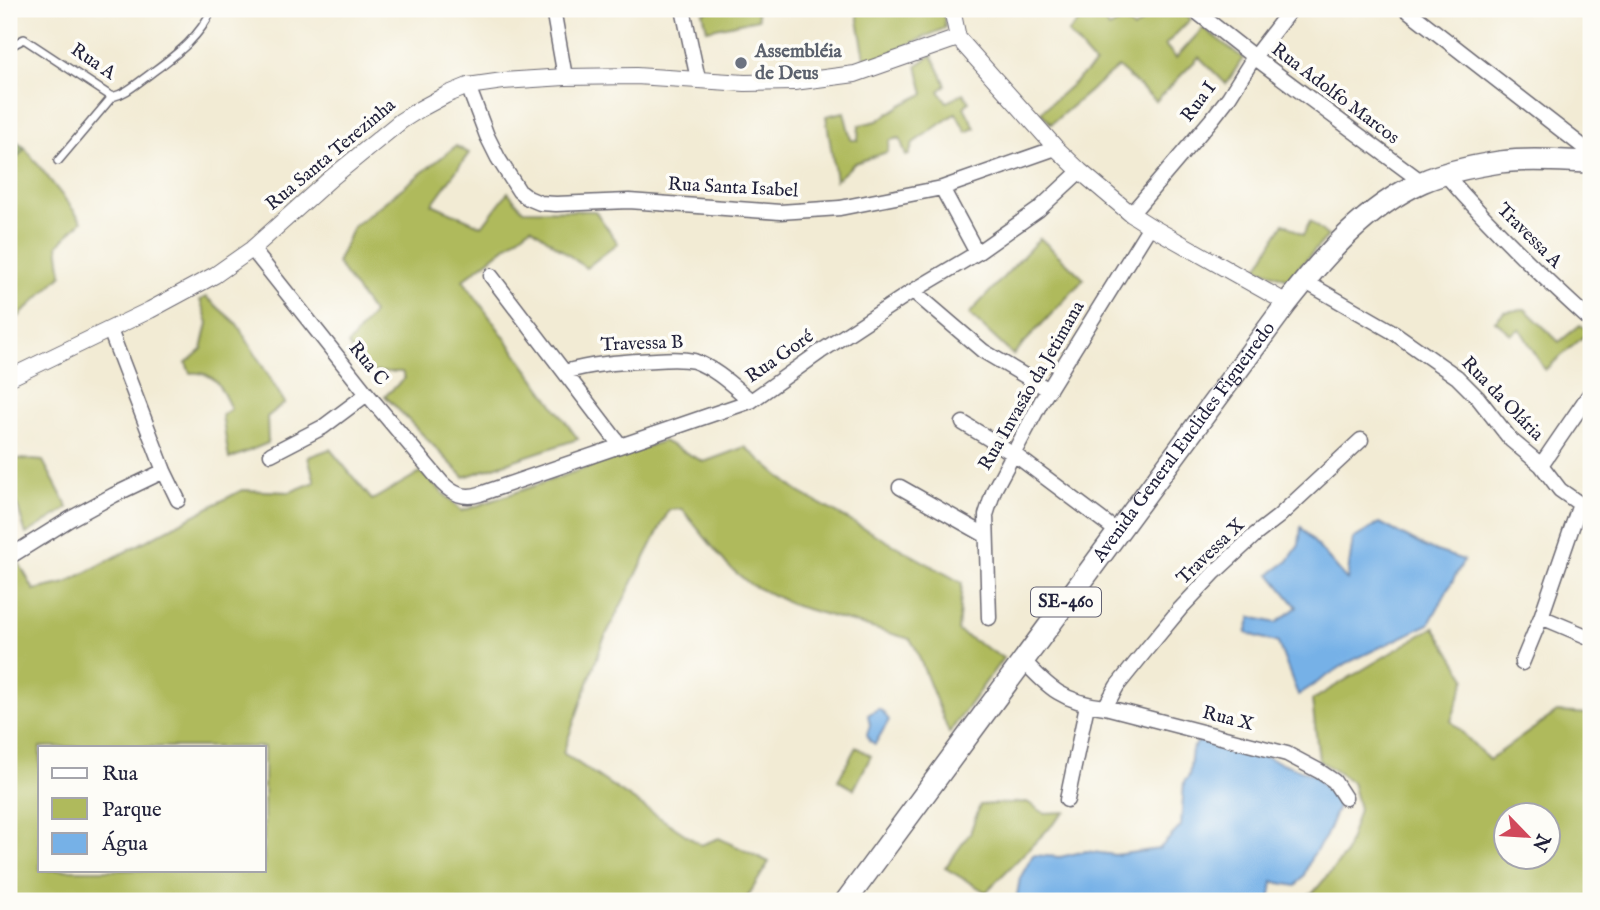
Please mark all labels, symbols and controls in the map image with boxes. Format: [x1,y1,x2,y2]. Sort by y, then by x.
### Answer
street label: Rua A [66,38,121,86]
street label: Rua Adolfo Marcos [1266,38,1404,150]
place label: Assembléia de Deus [754,40,843,86]
marker: Assembléia de Deus [733,55,749,71]
street label: Rua I [1176,77,1222,127]
street label: Rua Santa Terezinha [261,93,402,216]
street label: Rua Santa Isabel [667,173,800,203]
street label: Travessa A [1491,198,1568,275]
street label: Rua Invasão da Jetimana [974,296,1091,475]
street label: Avenida General Euclides Figueiredo [1087,317,1281,568]
street label: Rua Goré [741,325,819,389]
street label: Travessa B [600,331,684,357]
street label: Rua C [343,337,393,391]
street label: Rua da Olária [1456,352,1549,447]
street label: Travessa X [1172,513,1251,590]
road number: SE-460 [1031,588,1101,616]
street label: Rua X [1200,701,1257,737]
legend [38,746,266,872]
text: Rua [102,761,139,788]
text: Parque [102,797,162,824]
north arrow [1492,802,1562,872]
text: N [1526,829,1555,855]
text: Água [101,830,148,858]

